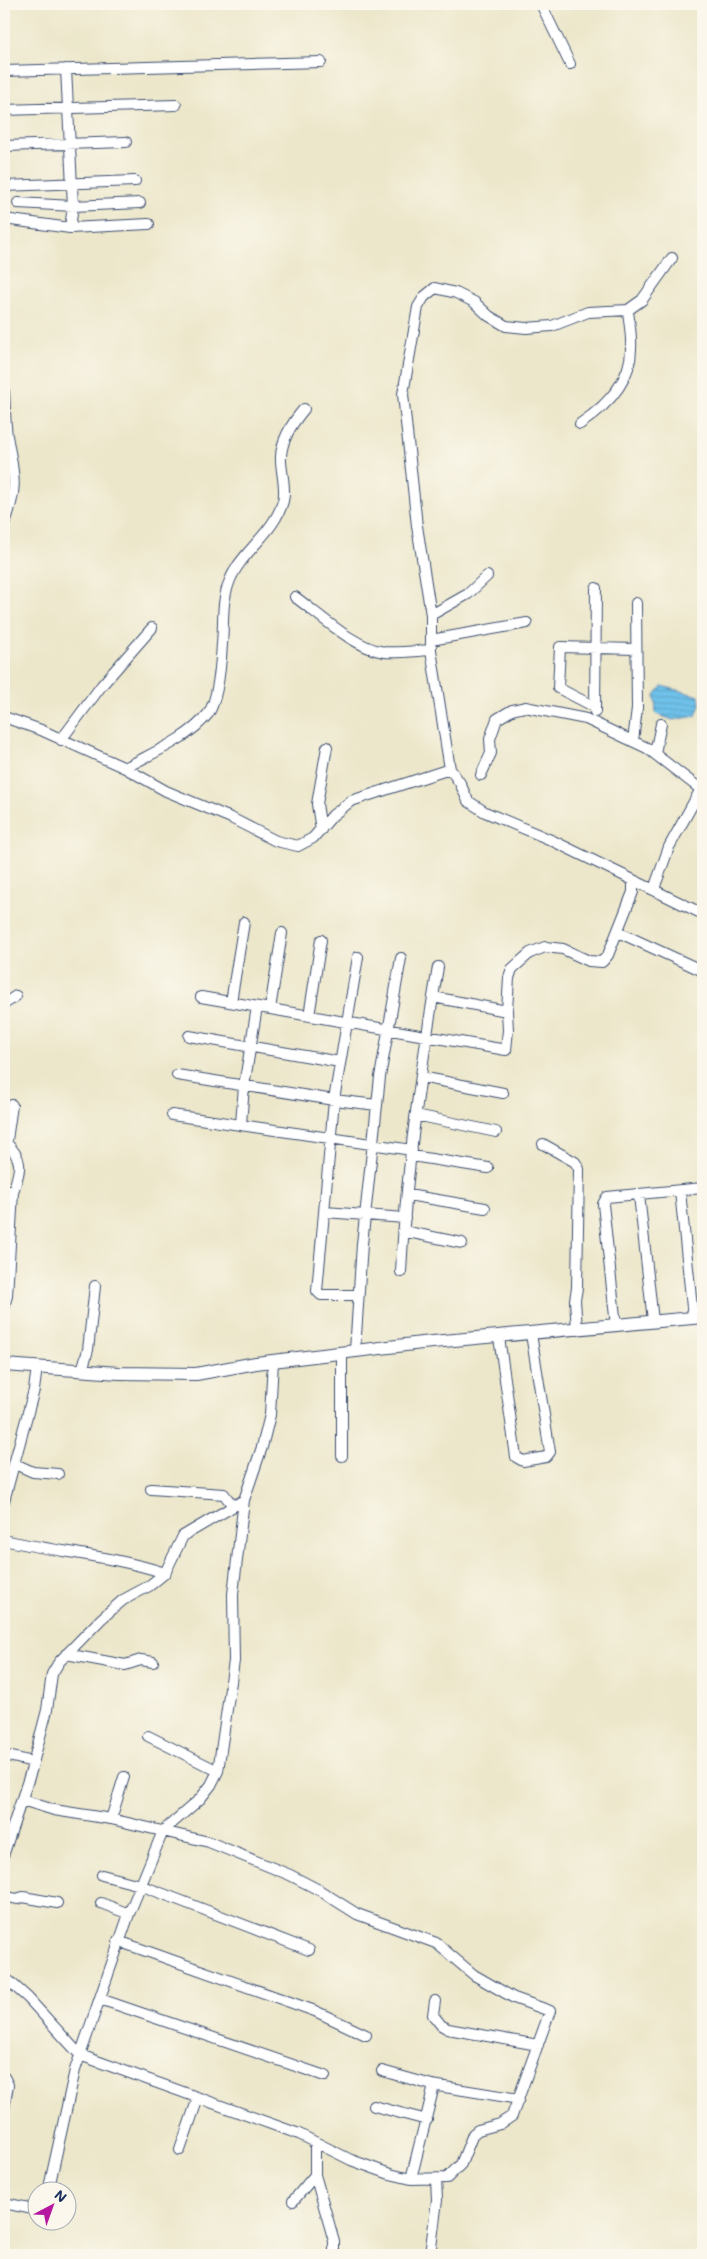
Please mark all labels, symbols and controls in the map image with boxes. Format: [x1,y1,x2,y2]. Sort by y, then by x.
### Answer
north arrow [28,2182,78,2232]
text: N [51,2185,71,2206]

